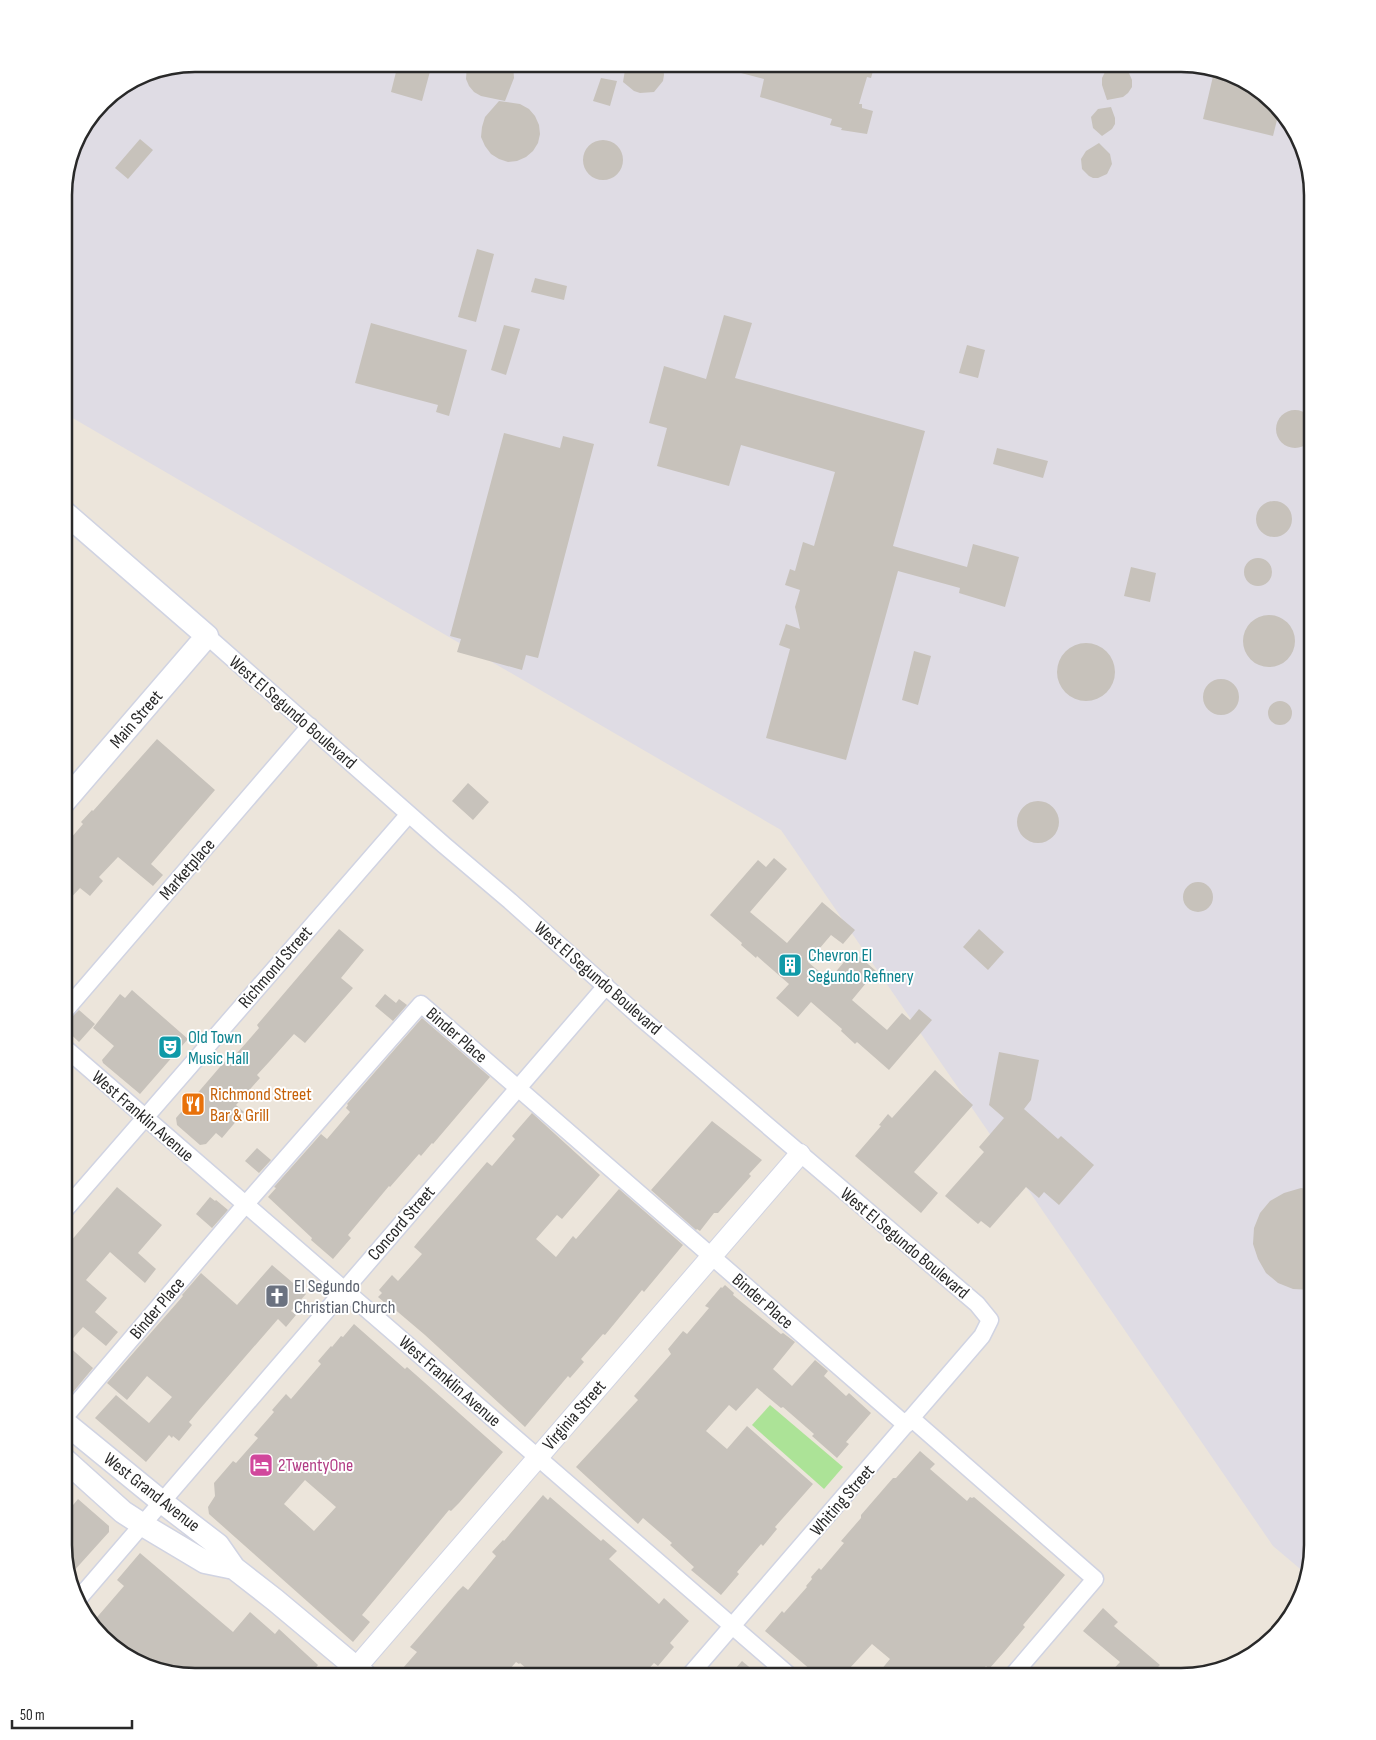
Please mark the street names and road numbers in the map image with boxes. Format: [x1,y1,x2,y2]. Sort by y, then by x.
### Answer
street label: West El Segundo Boulevard [225,651,361,773]
street label: Main Street [106,686,167,752]
street label: Marketplace [155,834,220,904]
street label: West El Segundo Boulevard [530,917,666,1039]
street label: Richmond Street [234,922,317,1013]
street label: Binder Place [422,1003,492,1068]
street label: West Franklin Avenue [87,1066,198,1166]
street label: Concord Street [363,1182,440,1265]
street label: West El Segundo Boulevard [836,1183,973,1303]
street label: Binder Place [728,1269,798,1334]
street label: Binder Place [126,1273,189,1343]
street label: West Franklin Avenue [394,1331,505,1431]
street label: Virginia Street [538,1376,611,1454]
street label: West Grand Avenue [99,1448,204,1536]
street label: Whiting Street [806,1460,879,1540]

